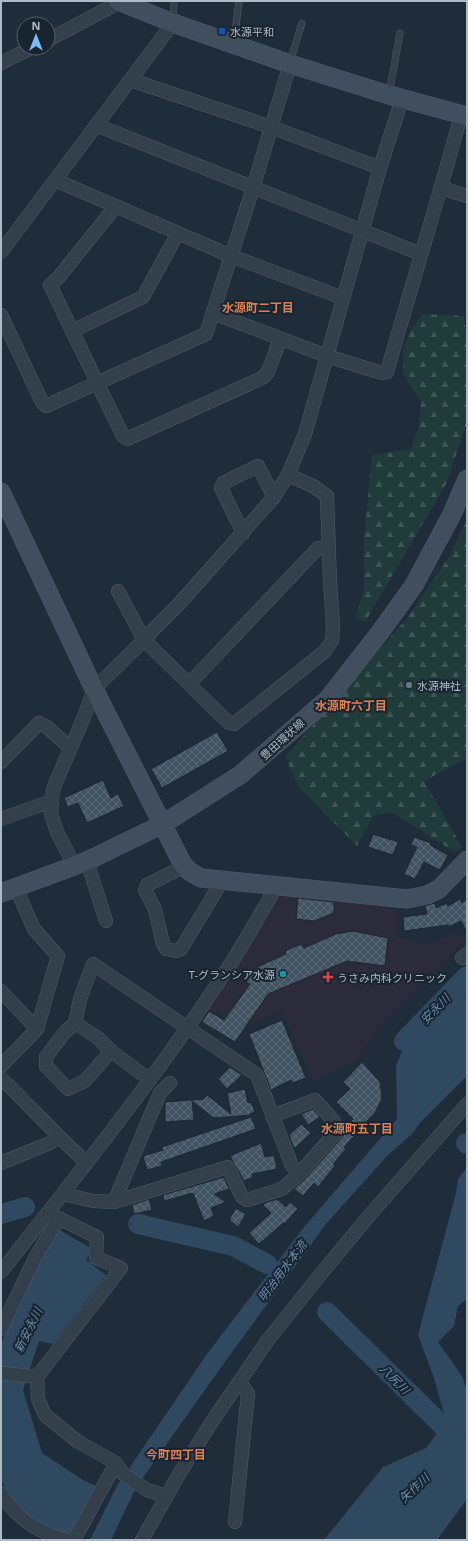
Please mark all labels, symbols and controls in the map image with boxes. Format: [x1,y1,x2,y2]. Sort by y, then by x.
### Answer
north arrow [16,16,56,56]
text: N [32,18,40,33]
place label: 水源平和 [230,24,274,39]
marker: 水源平和 [217,26,227,36]
district label: 水源町二丁目 [222,299,294,316]
place label: 水源神社 [417,678,461,693]
marker: 水源神社 [404,680,414,690]
district label: 水源町六丁目 [315,697,387,714]
street label: 豊田環状線 [257,715,307,763]
place label: T-グランシア水源 [189,967,275,982]
marker: T-グランシア水源 [278,969,288,979]
place label: うさみ内科クリニック [337,970,447,985]
marker: うさみ内科クリニック [322,971,334,983]
water label: 安永川 [416,989,455,1028]
district label: 水源町五丁目 [321,1120,393,1137]
water label: 明治用水本流 [254,1236,312,1305]
water label: 新安永川 [10,1303,47,1355]
water label: 八尻川 [376,1360,415,1399]
district label: 今町四丁目 [146,1446,206,1463]
water label: 矢作川 [395,1468,434,1506]

